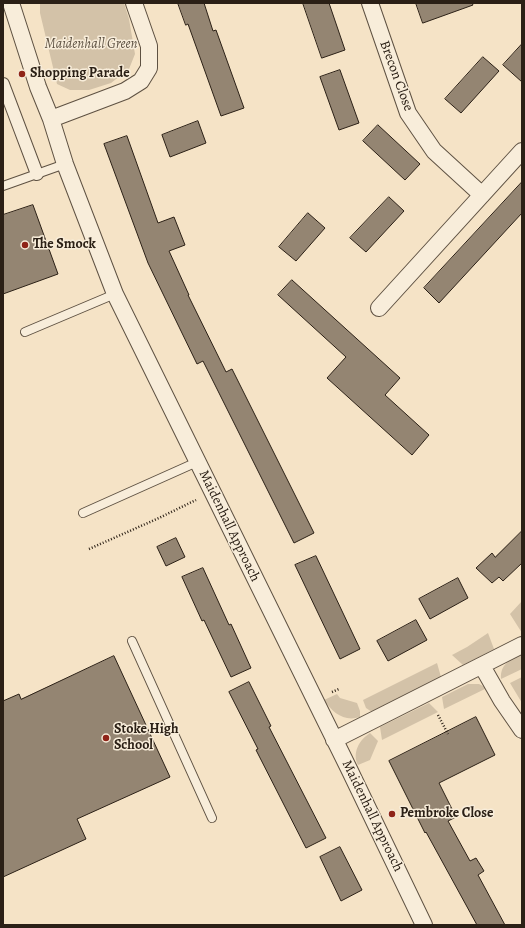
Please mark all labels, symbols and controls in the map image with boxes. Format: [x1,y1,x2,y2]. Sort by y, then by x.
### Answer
park label: Maidenhall Green [45,37,137,53]
street label: Brecon Close [375,38,417,114]
place label: Shopping Parade [30,66,130,82]
marker: Shopping Parade [17,69,27,79]
place label: The Smock [33,237,96,253]
marker: The Smock [20,240,30,250]
street label: Maidenhall Approach [195,467,263,585]
place label: Stoke High School [114,722,179,754]
marker: Stoke High School [101,733,111,743]
street label: Maidenhall Approach [338,757,406,875]
place label: Pembroke Close [400,806,493,822]
marker: Pembroke Close [387,809,397,819]

